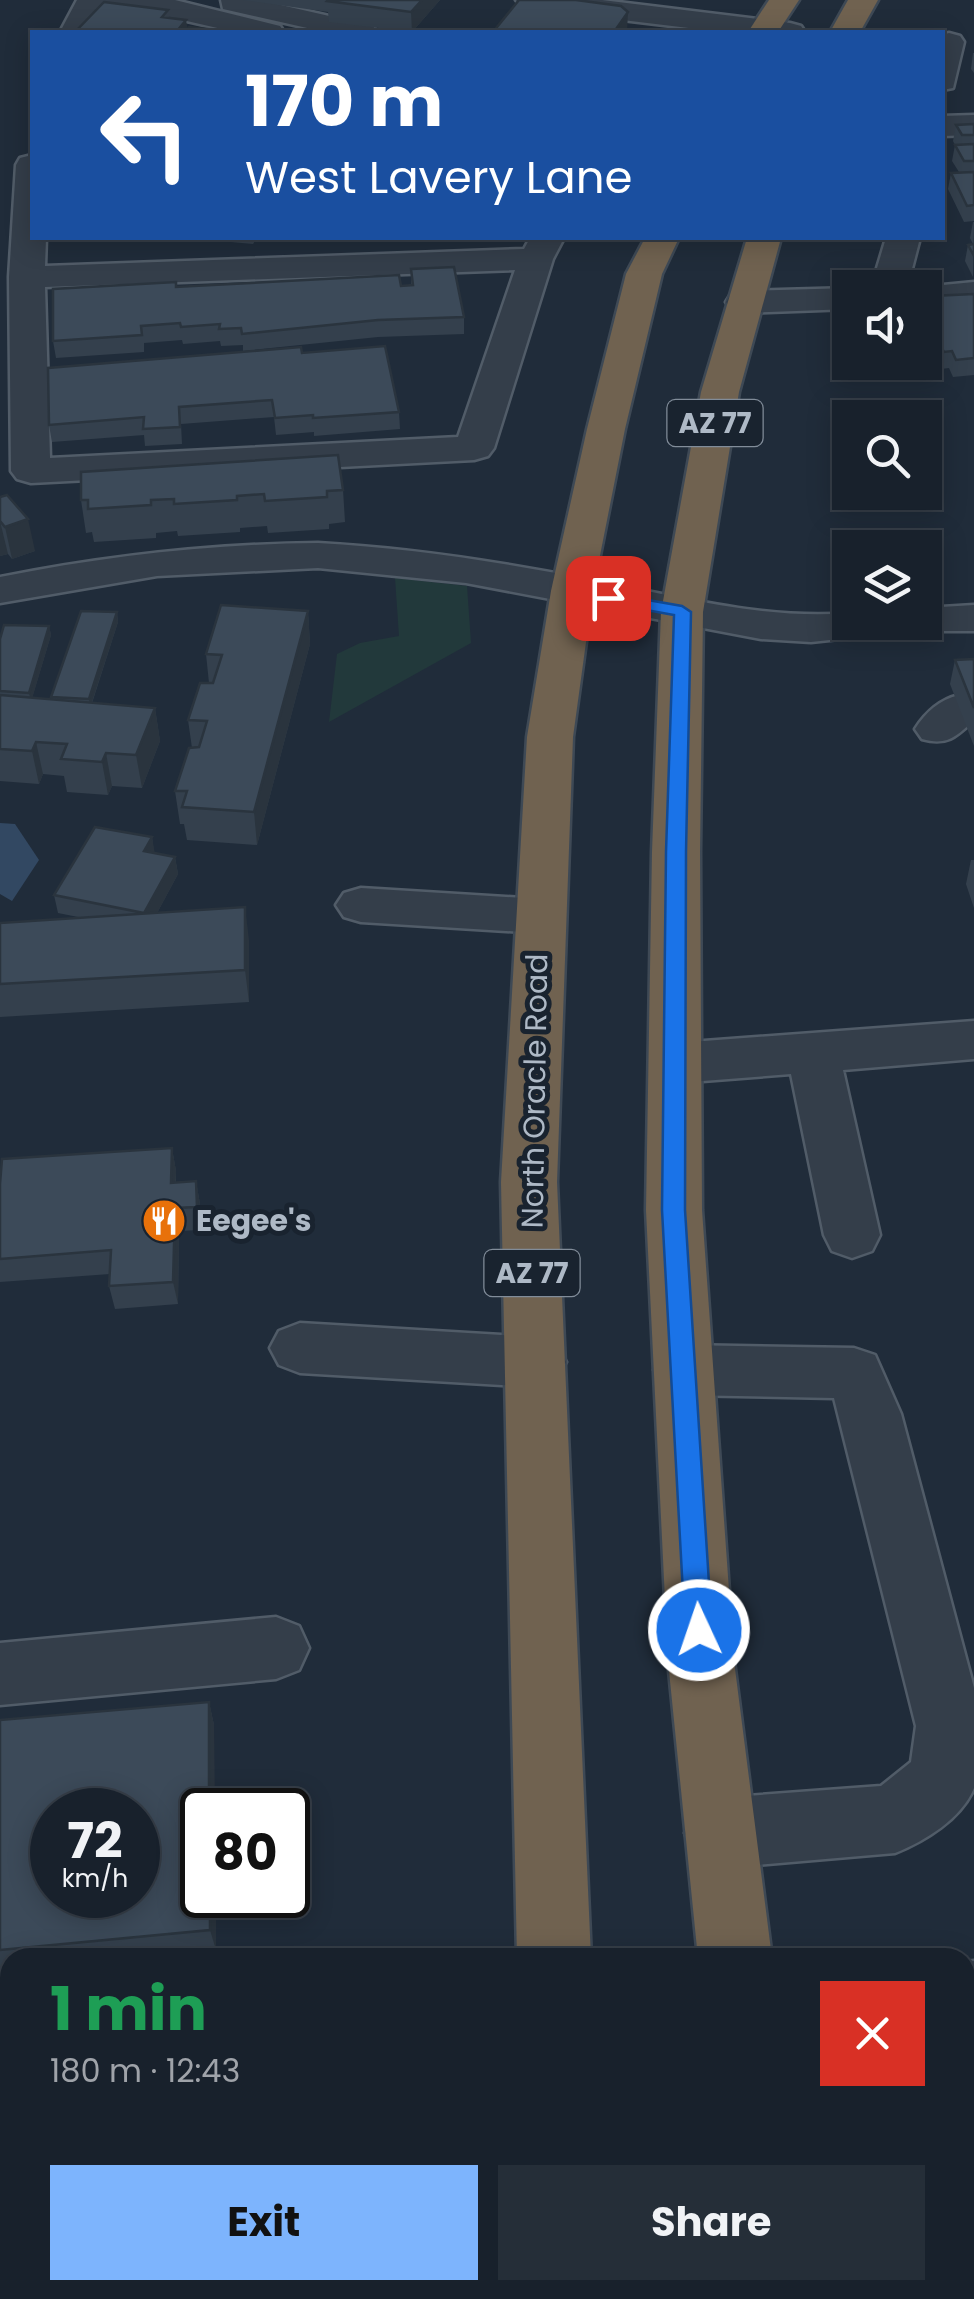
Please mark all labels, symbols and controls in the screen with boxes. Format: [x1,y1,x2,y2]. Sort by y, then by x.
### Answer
text: 170 m [245,52,443,151]
icon: left [80,70,210,200]
text: West Lavery Lane [245,146,632,209]
map controls [832,270,942,640]
button: sound [832,270,942,380]
road number: AZ 77 [668,400,762,446]
button: search [832,400,942,510]
button: layers [832,530,942,640]
pin [566,556,651,641]
icon: arrive [581,571,636,626]
street label: North Oracle Road [511,953,558,1229]
restaurant icon: Eegee's [141,1198,187,1244]
place label: Eegee's [196,1199,311,1242]
road number: AZ 77 [484,1250,580,1296]
position arrow [647,1578,751,1682]
speed limit sign: 80 [180,1788,310,1918]
text: 72 [67,1805,123,1876]
text: km/h [62,1861,128,1896]
text: 1 min [50,1967,207,2051]
button: close [820,1981,925,2086]
text: 180 m · 12:43 [50,2048,240,2093]
button: Exit [50,2165,478,2280]
button: Share [498,2165,925,2280]

